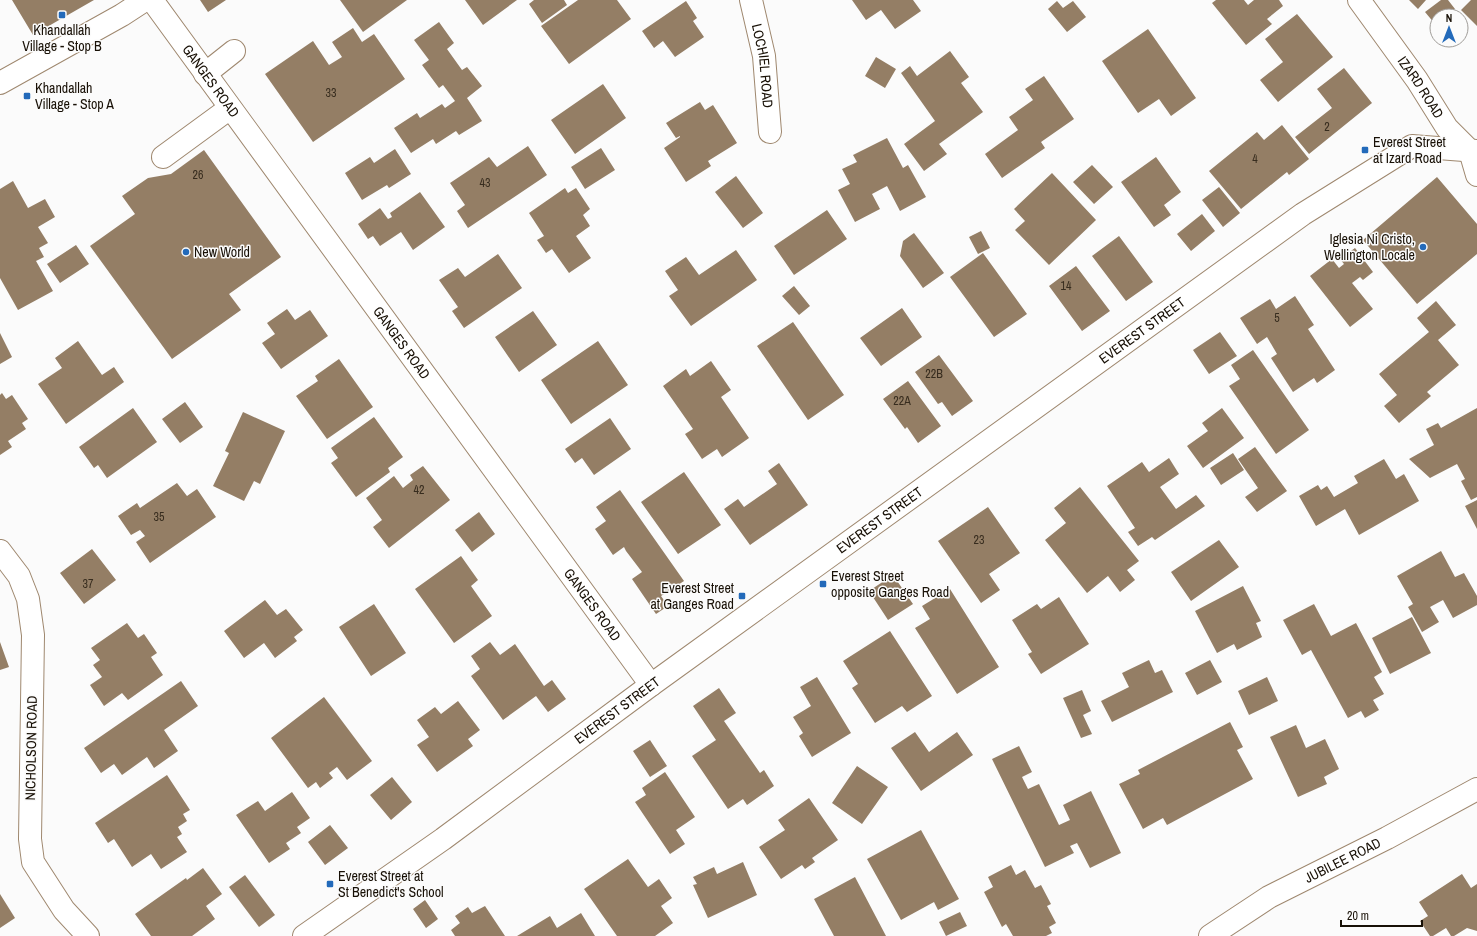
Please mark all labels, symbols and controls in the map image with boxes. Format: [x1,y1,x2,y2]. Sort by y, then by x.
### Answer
north arrow [1429,8,1469,48]
marker: Khandallah Village - Stop B [57,10,67,20]
text: N [1446,11,1452,25]
place label: Khandallah Village - Stop B [22,21,102,55]
street label: LOCHIEL ROAD [748,22,777,109]
street label: GANGES ROAD [178,41,243,121]
street label: IZARD ROAD [1394,53,1448,122]
place label: Khandallah Village - Stop A [35,79,114,113]
house number: 33 [326,85,336,101]
marker: Khandallah Village - Stop A [22,91,32,101]
house number: 2 [1324,119,1330,135]
place label: Everest Street at Izard Road [1373,133,1446,167]
marker: Everest Street at Izard Road [1360,145,1370,155]
house number: 4 [1252,151,1258,167]
house number: 26 [193,167,203,183]
house number: 43 [480,175,490,191]
place label: Iglesia Ni Cristo, Wellington Locale [1324,230,1415,264]
marker: Iglesia Ni Cristo, Wellington Locale [1418,242,1428,252]
place label: New World [194,243,250,261]
marker: New World [181,247,191,257]
house number: 14 [1061,278,1072,294]
street label: EVEREST STREET [1095,293,1189,367]
street label: GANGES ROAD [369,303,434,383]
house number: 5 [1274,310,1280,326]
house number: 22B [925,366,943,382]
house number: 22A [893,393,911,409]
house number: 42 [414,482,424,498]
street label: EVEREST STREET [833,483,926,557]
house number: 35 [154,509,165,525]
house number: 23 [974,532,984,548]
street label: GANGES ROAD [560,565,625,644]
place label: Everest Street opposite Ganges Road [831,567,949,601]
house number: 37 [83,576,94,592]
place label: Everest Street at Ganges Road [650,579,734,613]
marker: Everest Street opposite Ganges Road [818,579,828,589]
marker: Everest Street at Ganges Road [737,591,747,601]
street label: EVEREST STREET [571,673,663,748]
street label: NICHOLSON ROAD [21,696,41,800]
street label: JUBILEE ROAD [1301,834,1384,887]
place label: Everest Street at St Benedict's School [338,867,444,901]
marker: Everest Street at St Benedict's School [325,879,335,889]
scale bar [1341,902,1422,928]
text: 20 m [1347,908,1369,924]

